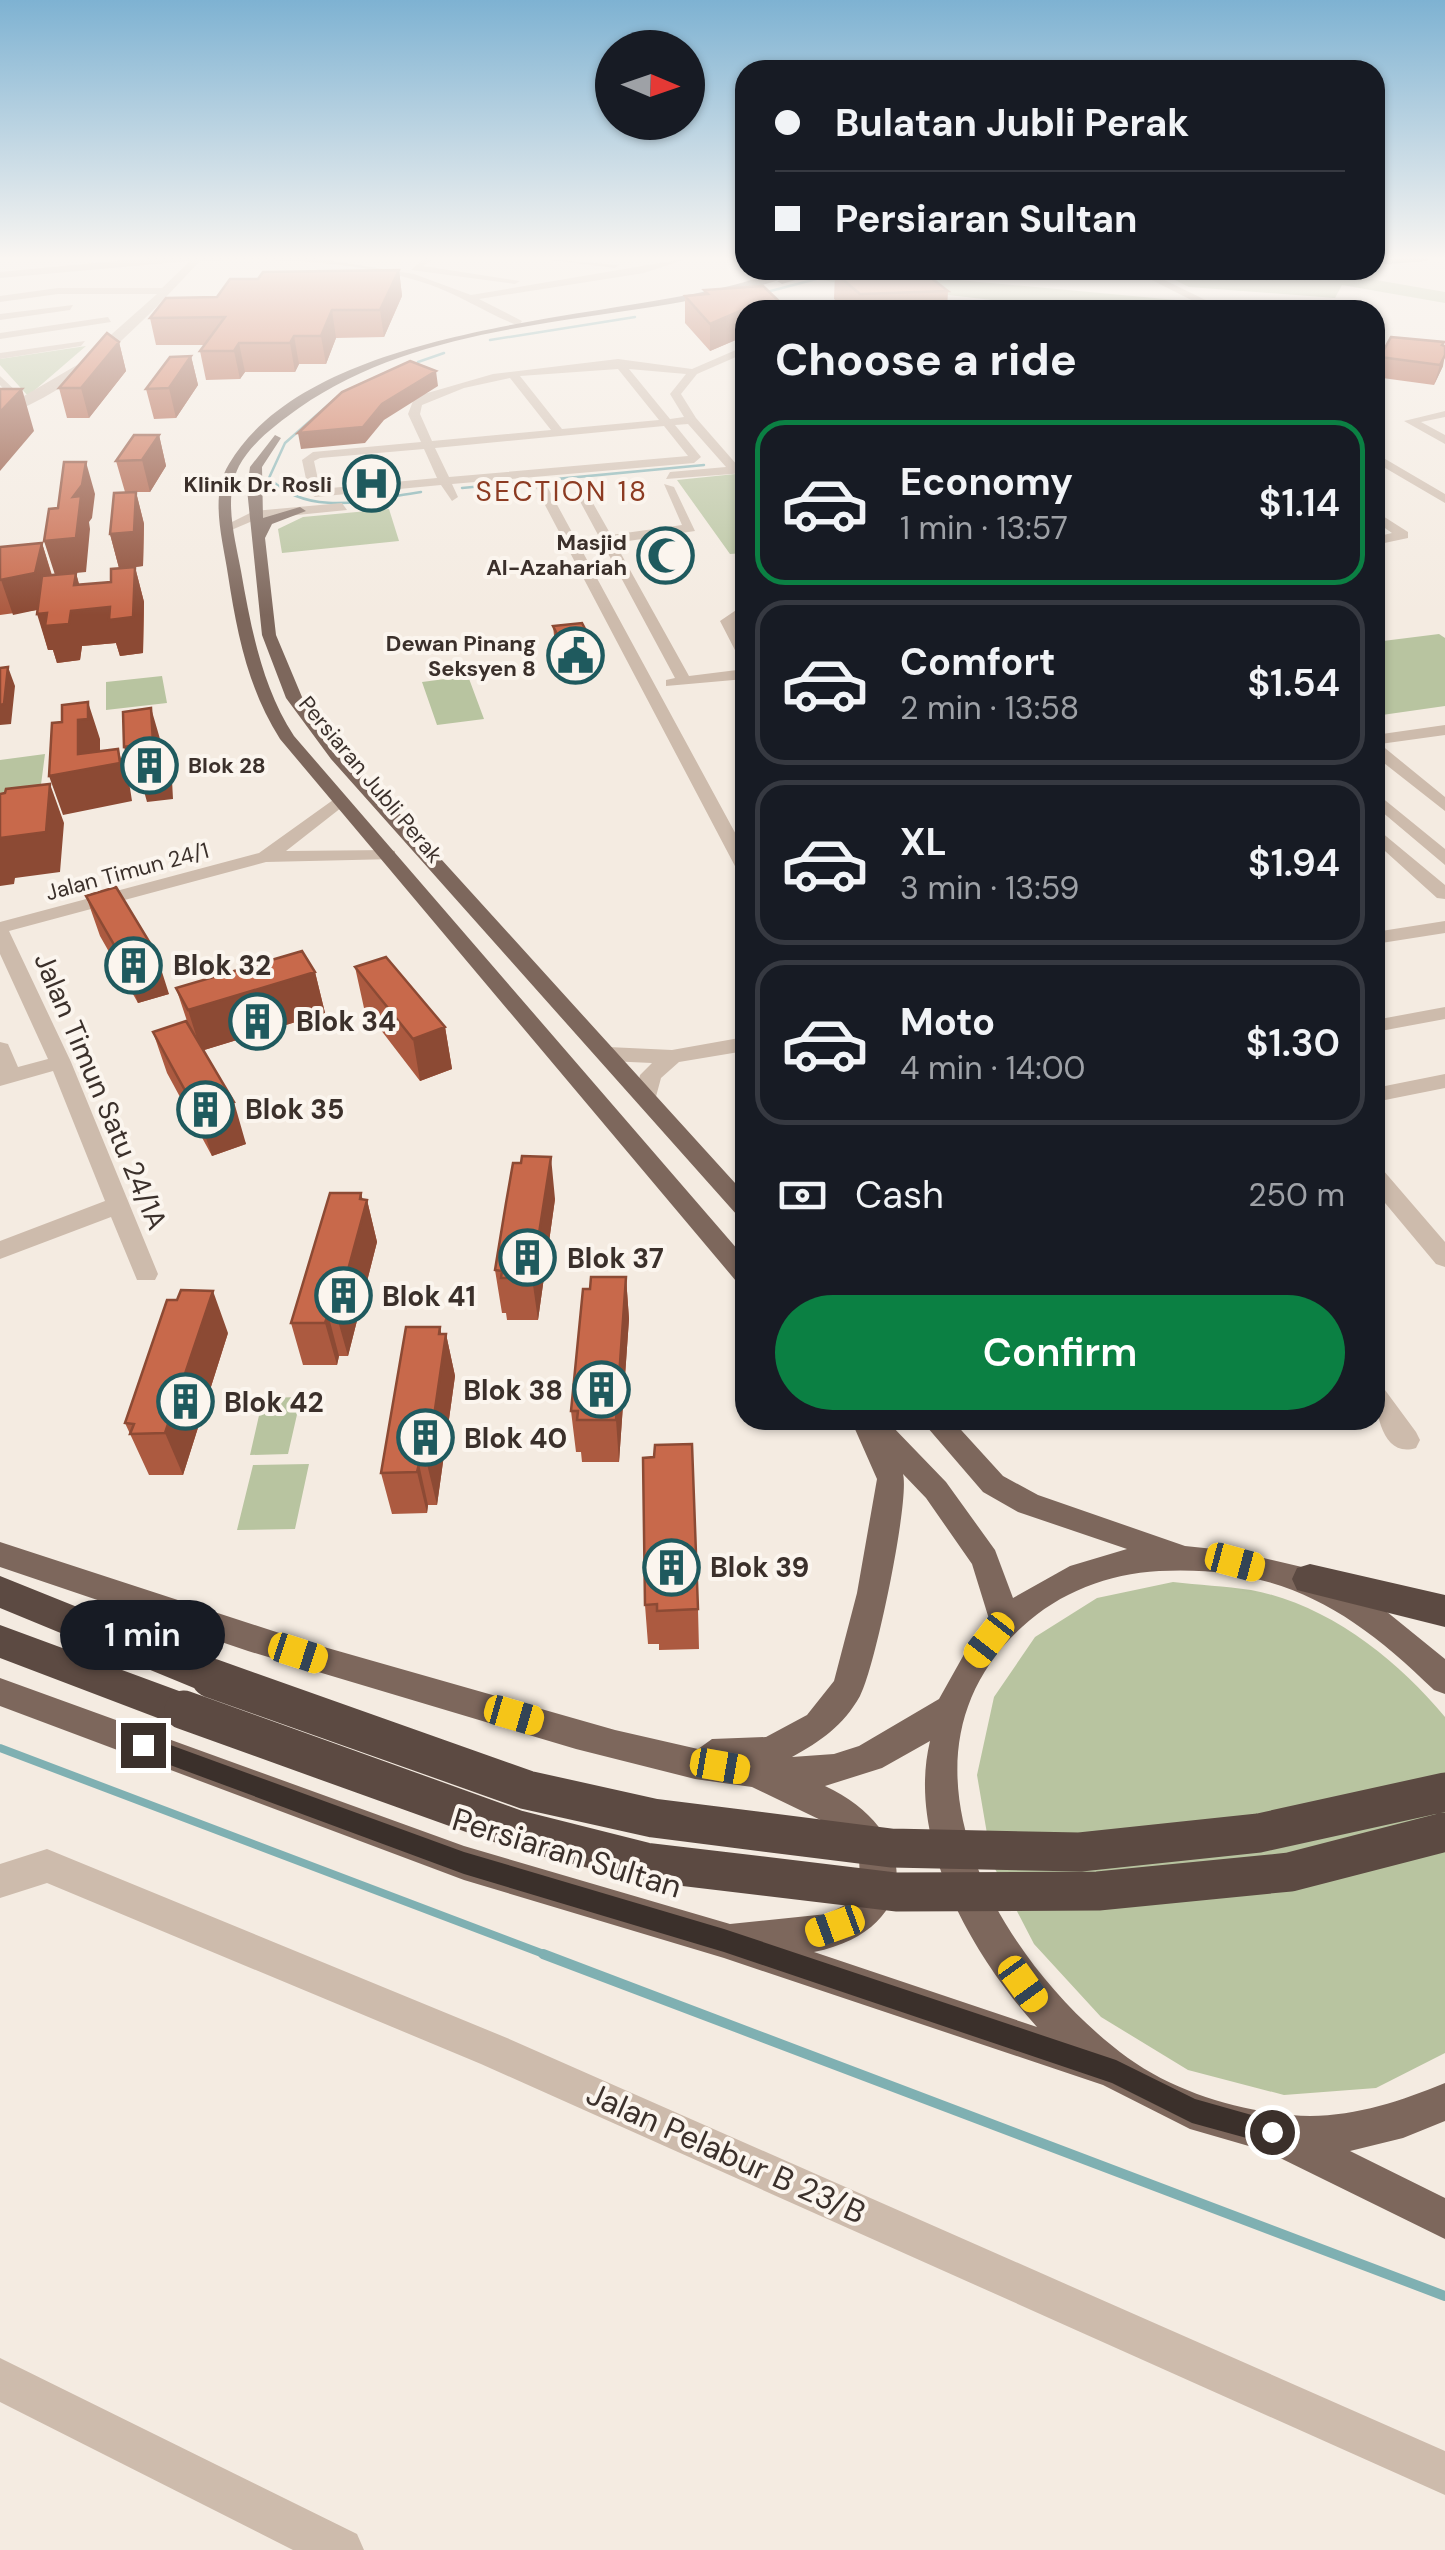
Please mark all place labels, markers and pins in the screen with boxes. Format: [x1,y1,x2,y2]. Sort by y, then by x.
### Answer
hospital icon: Klinik Dr. Rosli [341,454,401,514]
place label: Klinik Dr. Rosli [184,470,332,499]
mosque icon: Masjid Al-Azahariah [636,525,696,585]
place label: Masjid Al-Azahariah [486,528,627,582]
public building icon: Dewan Pinang Seksyen 8 [545,626,605,686]
place label: Dewan Pinang Seksyen 8 [386,629,536,683]
building icon: Blok 28 [119,735,179,795]
place label: Blok 28 [188,751,266,780]
building icon: Blok 32 [104,935,164,995]
place label: Blok 32 [173,947,271,984]
building icon: Blok 34 [227,991,287,1051]
place label: Blok 34 [296,1003,396,1040]
building icon: Blok 35 [176,1079,236,1139]
place label: Blok 35 [245,1091,345,1128]
building icon: Blok 37 [498,1228,558,1288]
place label: Blok 37 [567,1240,664,1277]
building icon: Blok 41 [313,1266,373,1326]
place label: Blok 41 [382,1278,476,1315]
building icon: Blok 38 [572,1360,632,1420]
building icon: Blok 42 [155,1372,215,1432]
place label: Blok 38 [463,1372,563,1409]
place label: Blok 42 [224,1384,324,1421]
building icon: Blok 40 [395,1408,455,1468]
place label: Blok 40 [464,1420,567,1457]
building icon: Blok 39 [641,1537,701,1597]
place label: Blok 39 [710,1549,809,1586]

